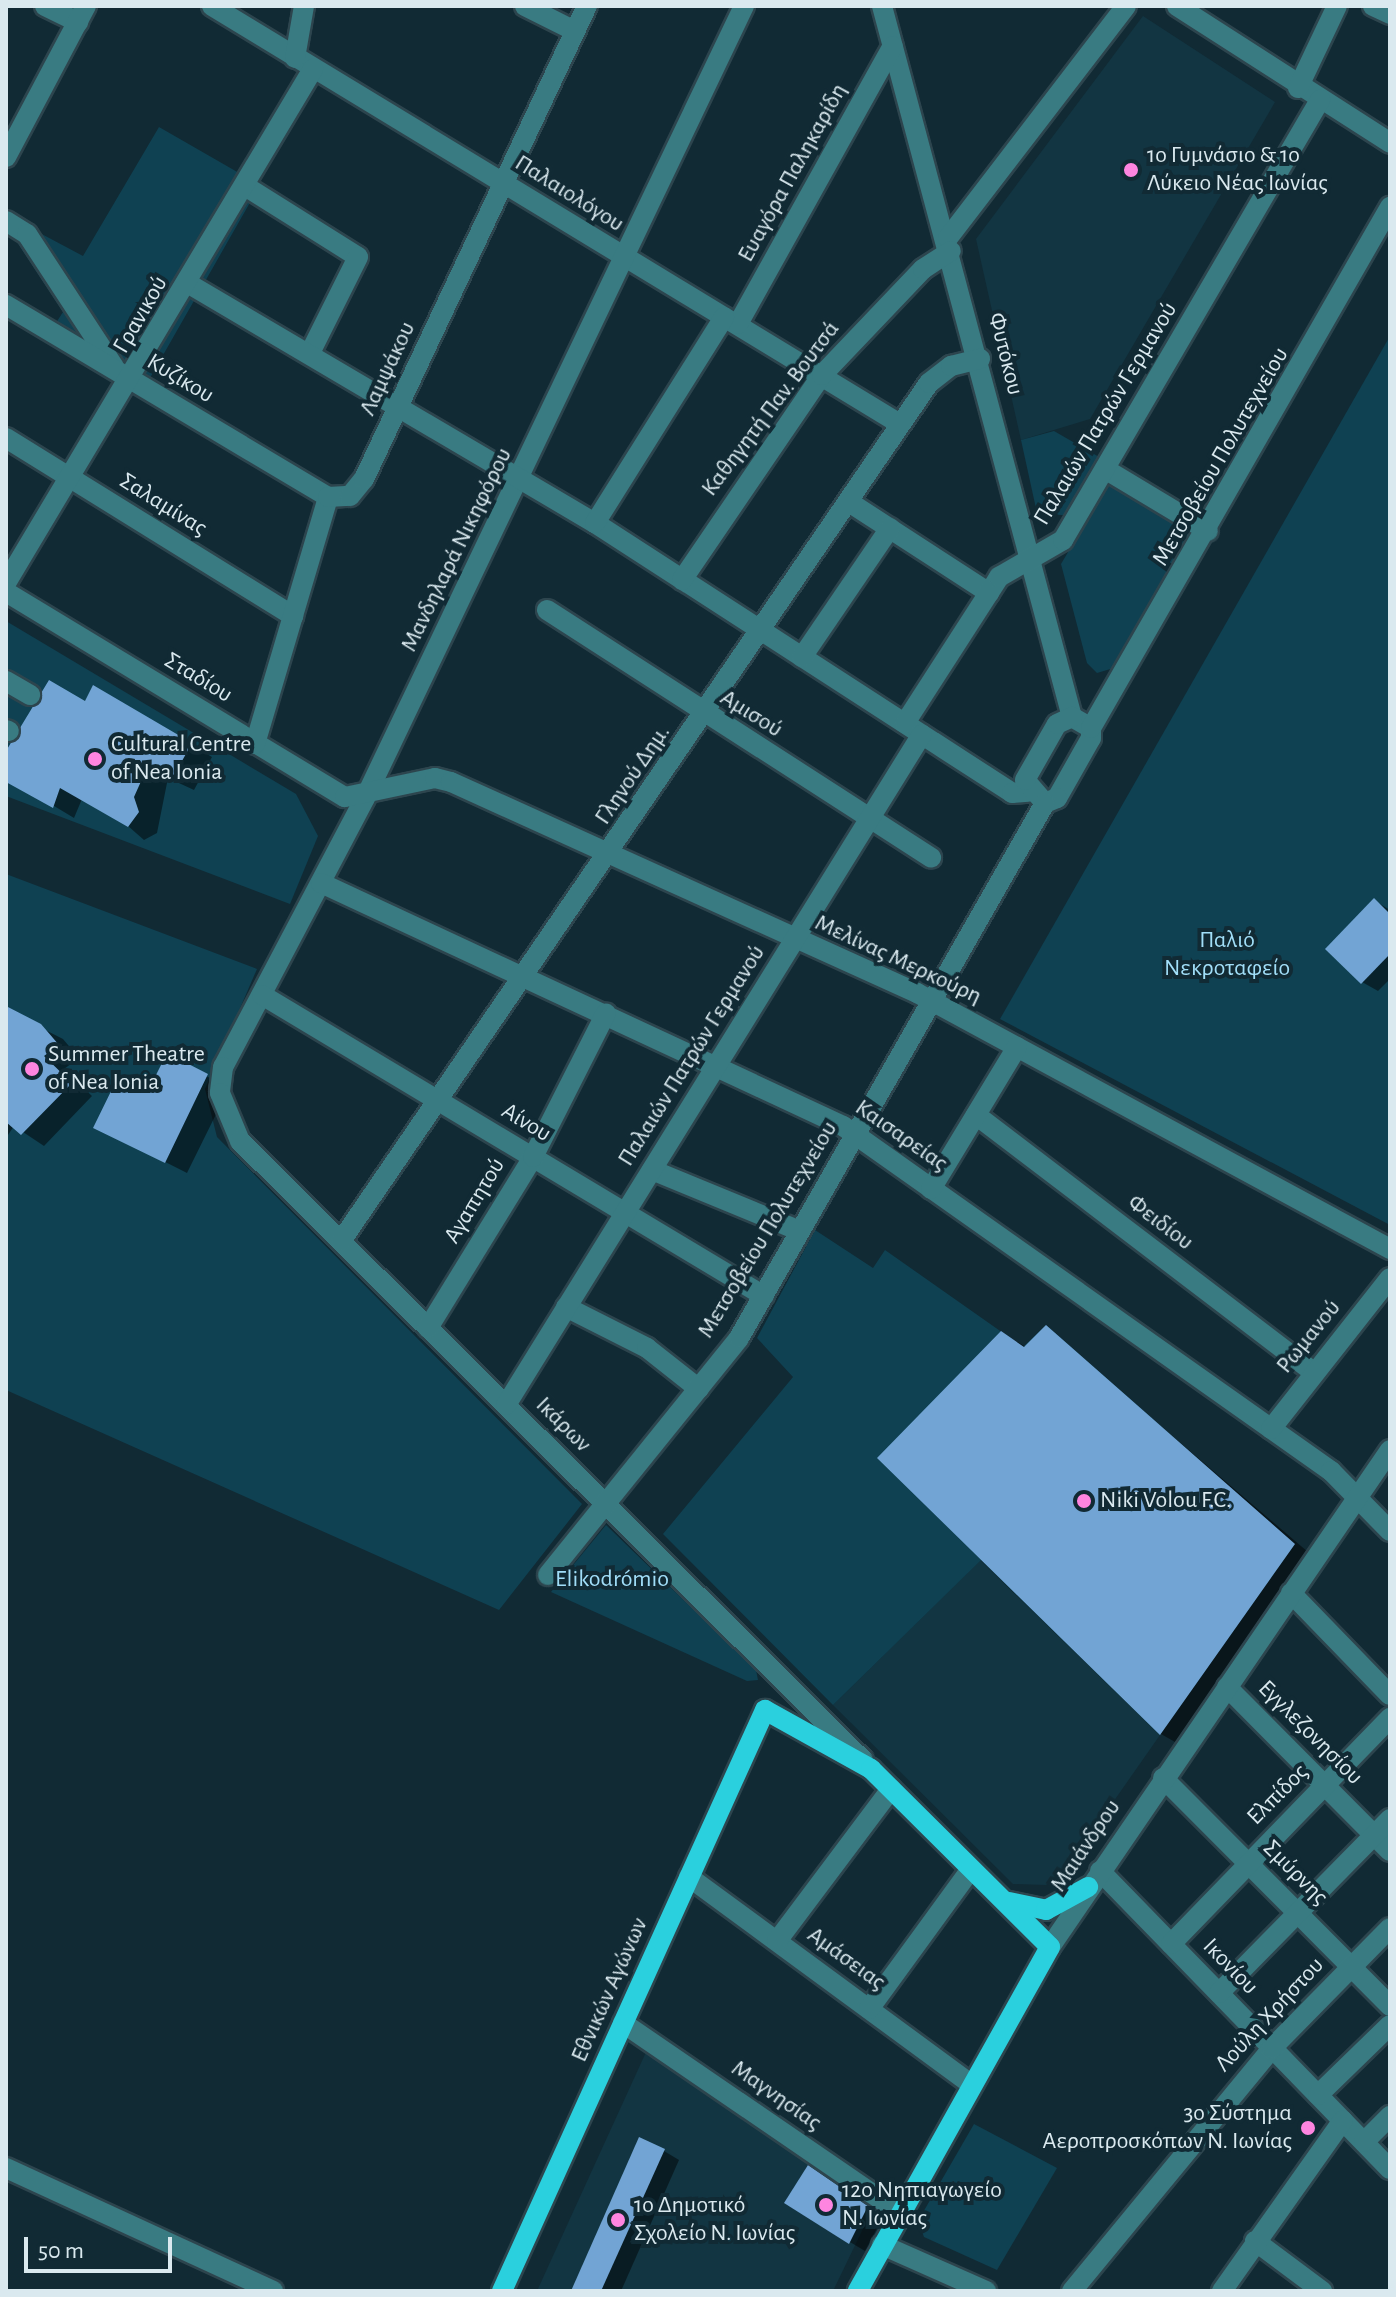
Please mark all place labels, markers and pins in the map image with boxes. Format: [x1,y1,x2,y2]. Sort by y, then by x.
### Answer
place label: 1ο Γυμνάσιο & 1ο Λύκειο Νέας Ιωνίας [1147,142,1328,198]
marker: 1ο Γυμνάσιο & 1ο Λύκειο Νέας Ιωνίας [1122,161,1140,179]
place label: Cultural Centre of Nea Ionia [111,731,251,787]
marker: Cultural Centre of Nea Ionia [86,750,104,768]
place label: Summer Theatre of Nea Ionia [48,1041,205,1097]
marker: Summer Theatre of Nea Ionia [23,1060,41,1078]
place label: Niki Volou F.C. [1100,1487,1231,1515]
marker: Niki Volou F.C. [1075,1492,1093,1510]
place label: 3ο Σύστημα Αεροπροσκόπων Ν. Ιωνίας [1043,2100,1292,2156]
marker: 3ο Σύστημα Αεροπροσκόπων Ν. Ιωνίας [1299,2119,1317,2137]
place label: 12ο Νηπιαγωγείο Ν. Ιωνίας [842,2177,1002,2233]
place label: 1ο Δημοτικό Σχολείο Ν. Ιωνίας [634,2192,795,2248]
marker: 12ο Νηπιαγωγείο Ν. Ιωνίας [817,2196,835,2214]
marker: 1ο Δημοτικό Σχολείο Ν. Ιωνίας [609,2211,627,2229]

